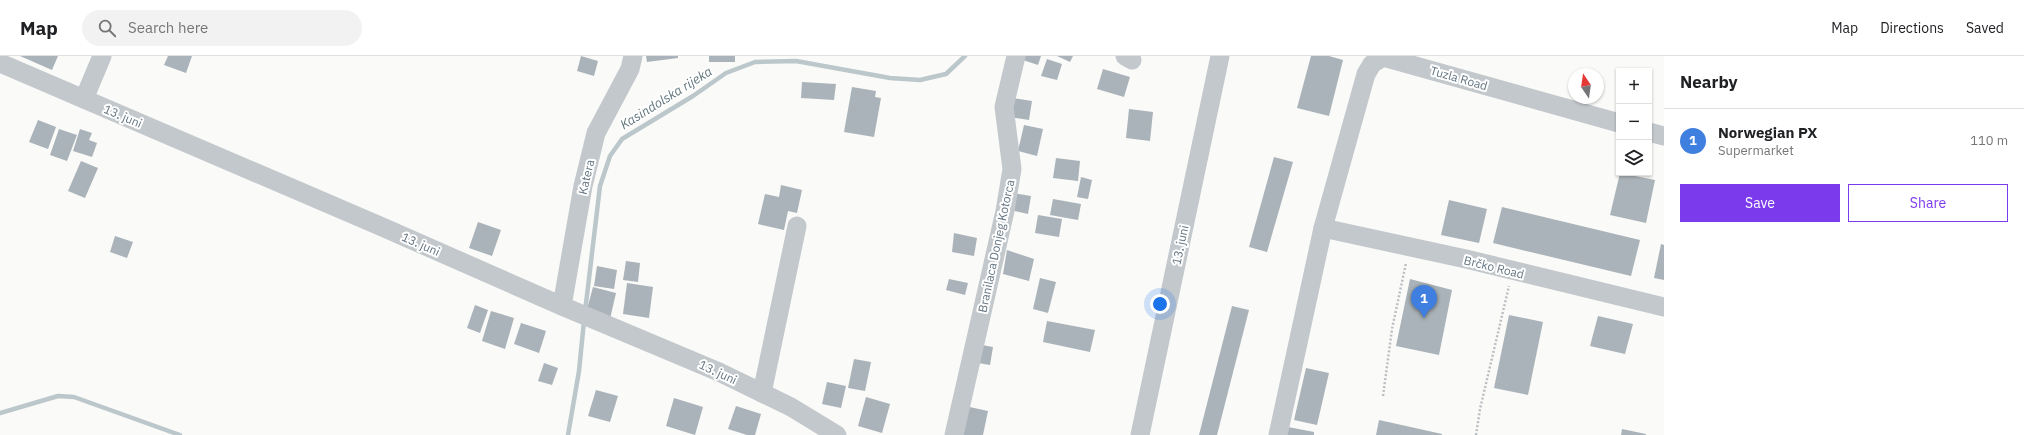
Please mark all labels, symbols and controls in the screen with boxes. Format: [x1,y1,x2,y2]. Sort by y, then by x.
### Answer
search box [82,10,362,46]
text: Map [20,16,58,40]
icon: search [96,17,118,39]
text: Search here [128,18,208,37]
text: Map [1831,19,1858,37]
text: Directions [1880,19,1944,37]
text: Saved [1966,19,2004,37]
water label: Kasindolska rijeka [617,63,715,133]
street label: Tuzla Road [1429,63,1489,93]
north arrow [1568,68,1604,104]
map controls [1616,68,1652,176]
button: + [1616,68,1652,104]
text: Nearby [1680,71,1738,93]
street label: 13. juni [102,101,144,131]
button: − [1616,104,1652,140]
text: Norwegian PX [1718,123,1817,142]
text: 1 [1689,132,1697,149]
text: 110 m [1970,132,2008,149]
button: layers [1616,140,1652,176]
text: Supermarket [1718,142,1794,159]
street label: Katera [575,158,597,196]
street label: Branilaca Donjeg Kotorca [975,178,1018,314]
button: Save [1680,184,1840,222]
button: Share [1848,184,2008,222]
street label: 13. juni [1168,224,1192,266]
street label: 13. juni [400,229,442,259]
street label: Brčko Road [1462,252,1526,282]
pin: 1 [1411,285,1437,318]
your location [1150,294,1170,314]
street label: 13. juni [697,357,739,387]

